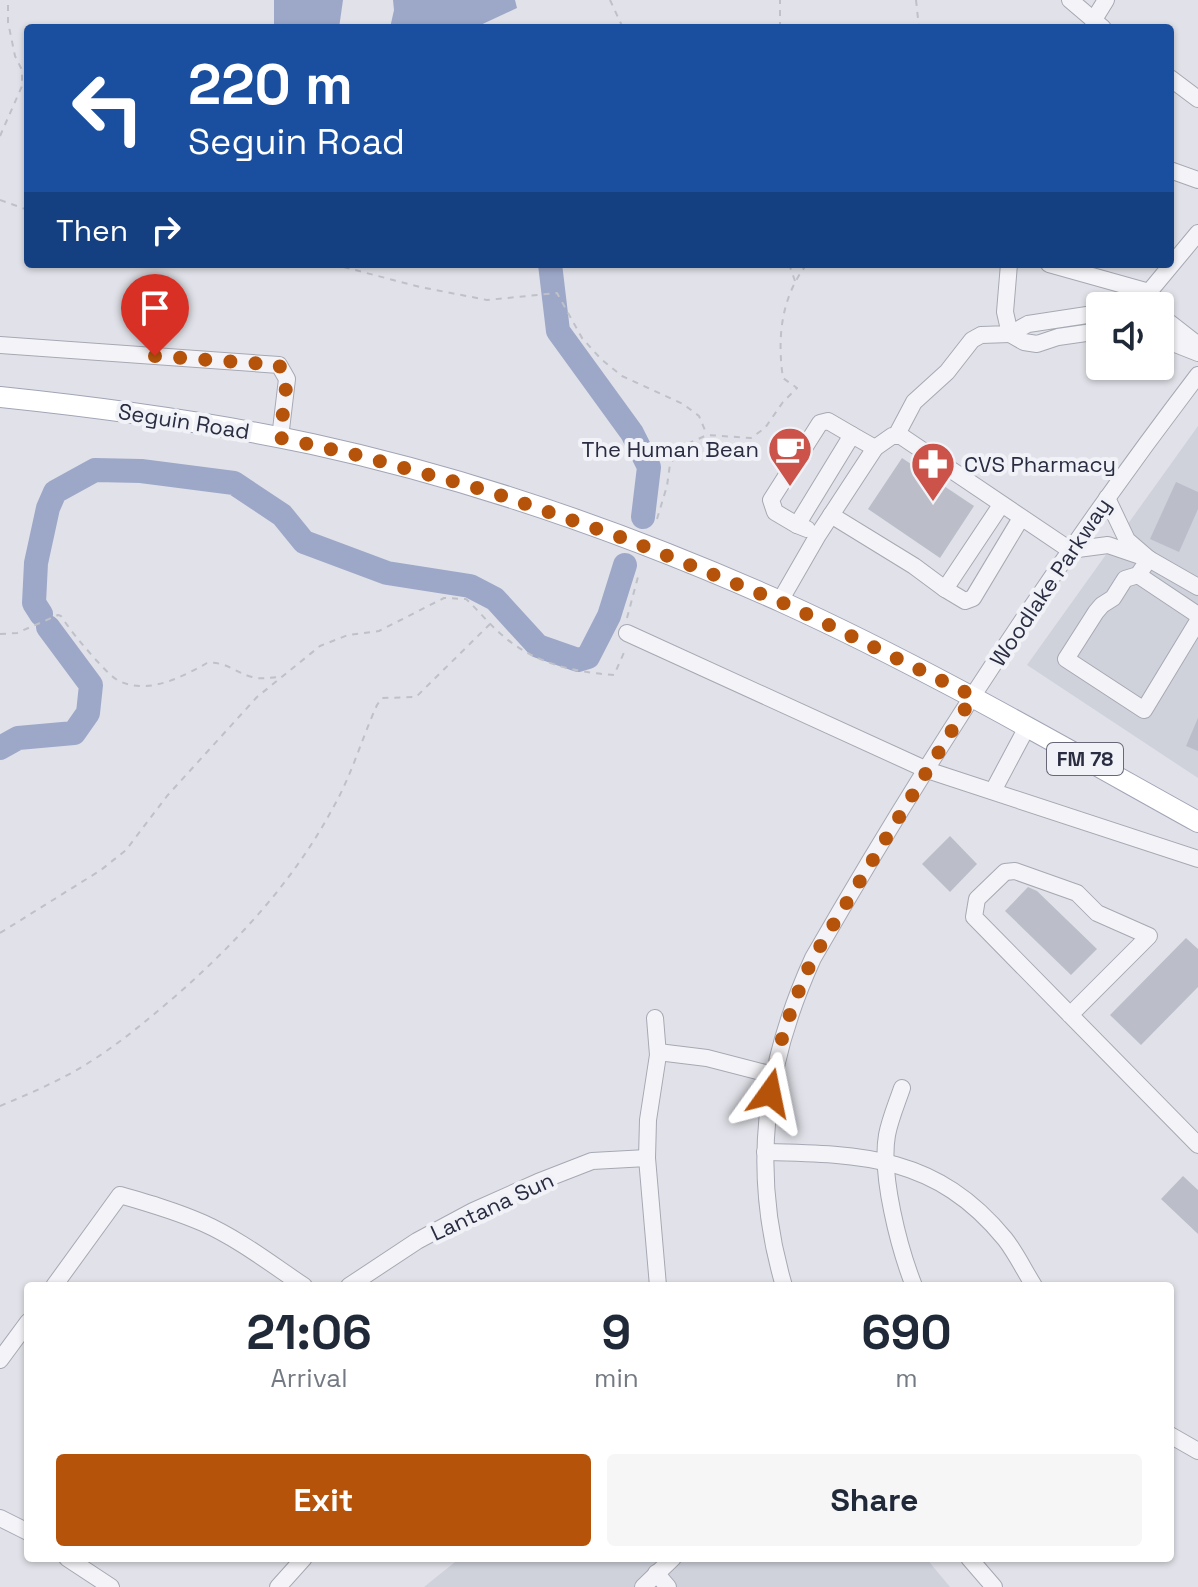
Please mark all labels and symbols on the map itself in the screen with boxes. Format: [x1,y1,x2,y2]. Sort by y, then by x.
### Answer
pin [121,274,189,356]
street label: Seguin Road [116,397,252,445]
cafe icon: The Human Bean [766,425,814,488]
place label: The Human Bean [582,435,759,463]
pharmacy icon: CVS Pharmacy [909,440,957,503]
place label: CVS Pharmacy [964,450,1116,478]
street label: Woodlake Parkway [983,492,1117,672]
road number: FM 78 [1047,743,1123,775]
position arrow [728,1051,812,1135]
street label: Lantana Sun [426,1165,558,1247]

